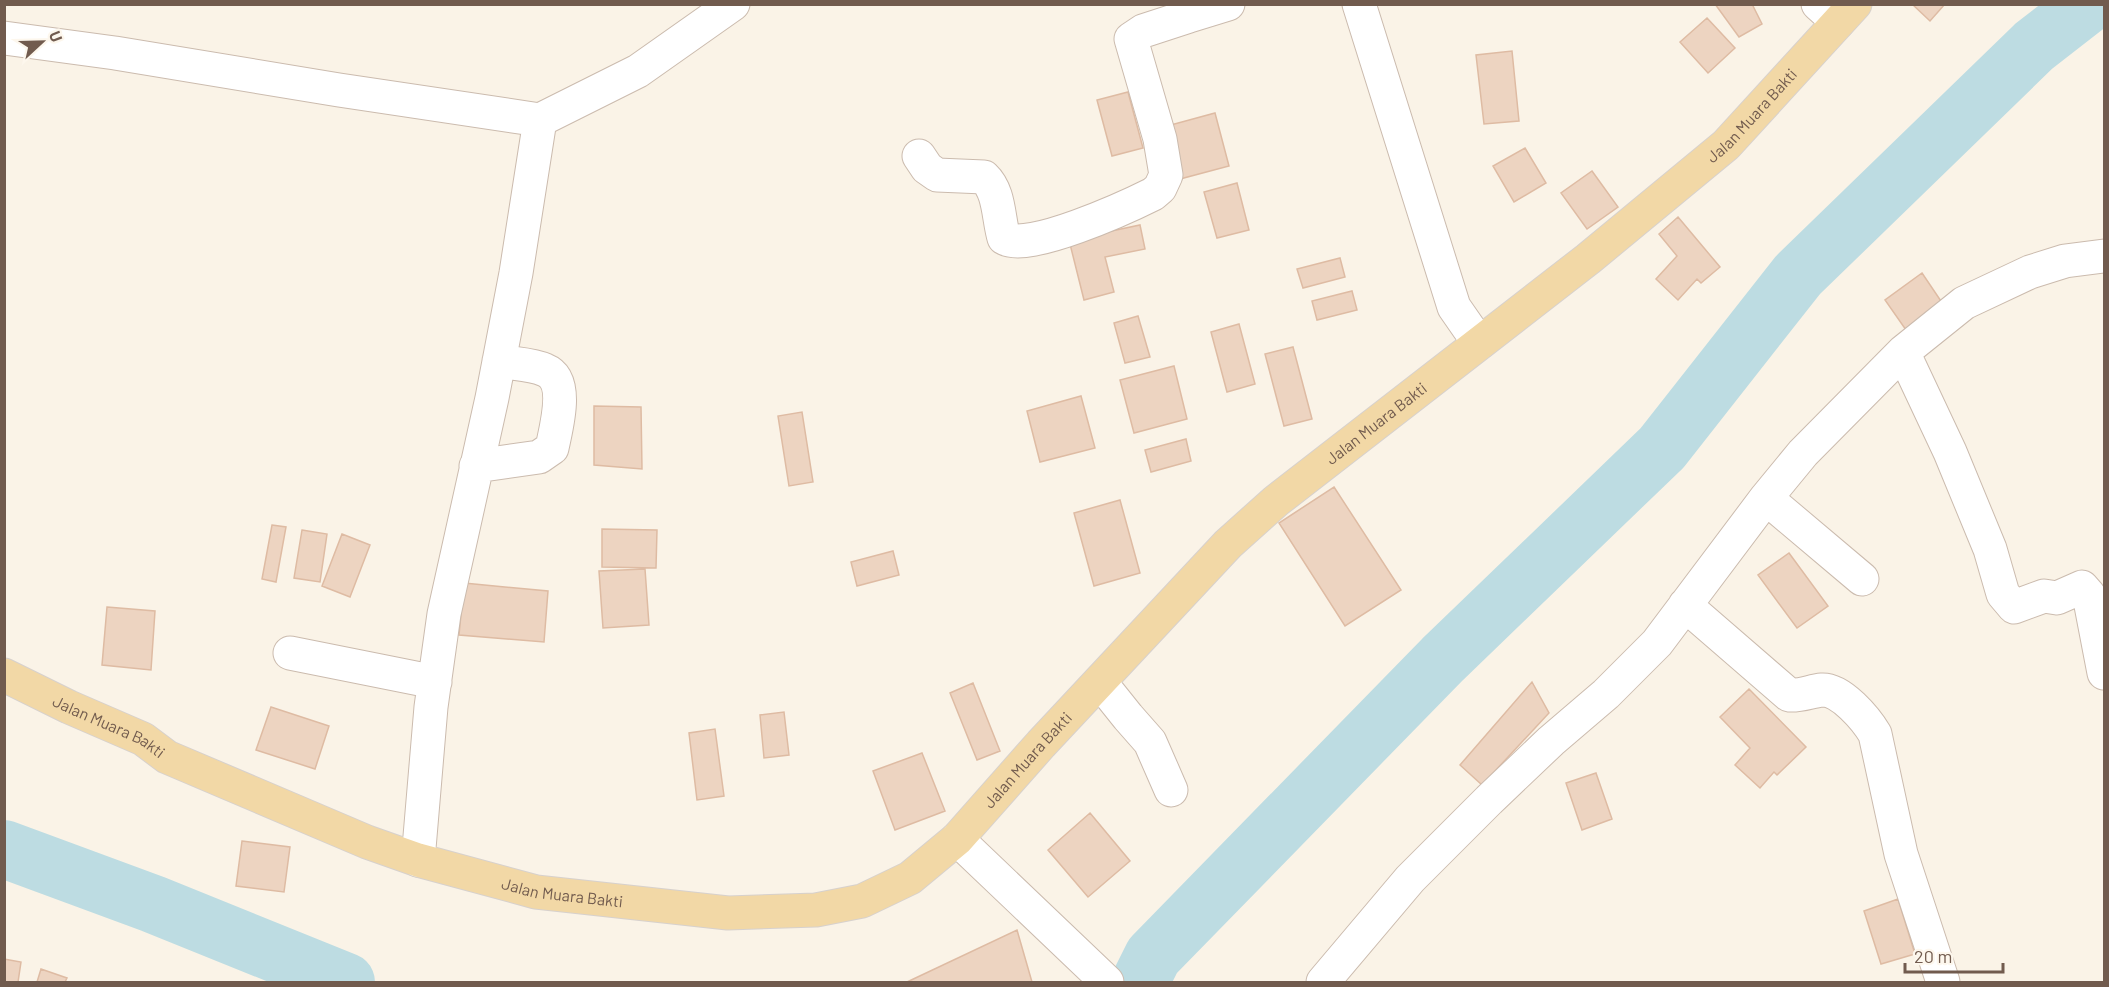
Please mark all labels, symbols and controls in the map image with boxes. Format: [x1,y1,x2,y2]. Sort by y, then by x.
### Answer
north arrow [12,12,72,72]
text: U [46,28,67,44]
street label: Jalan Muara Bakti [1702,64,1800,166]
street label: Jalan Muara Bakti [1322,378,1430,468]
street label: Jalan Muara Bakti [50,691,169,761]
street label: Jalan Muara Bakti [979,708,1075,812]
street label: Jalan Muara Bakti [500,873,624,910]
scale bar [1905,936,2002,974]
text: 20 m [1914,945,1952,967]

